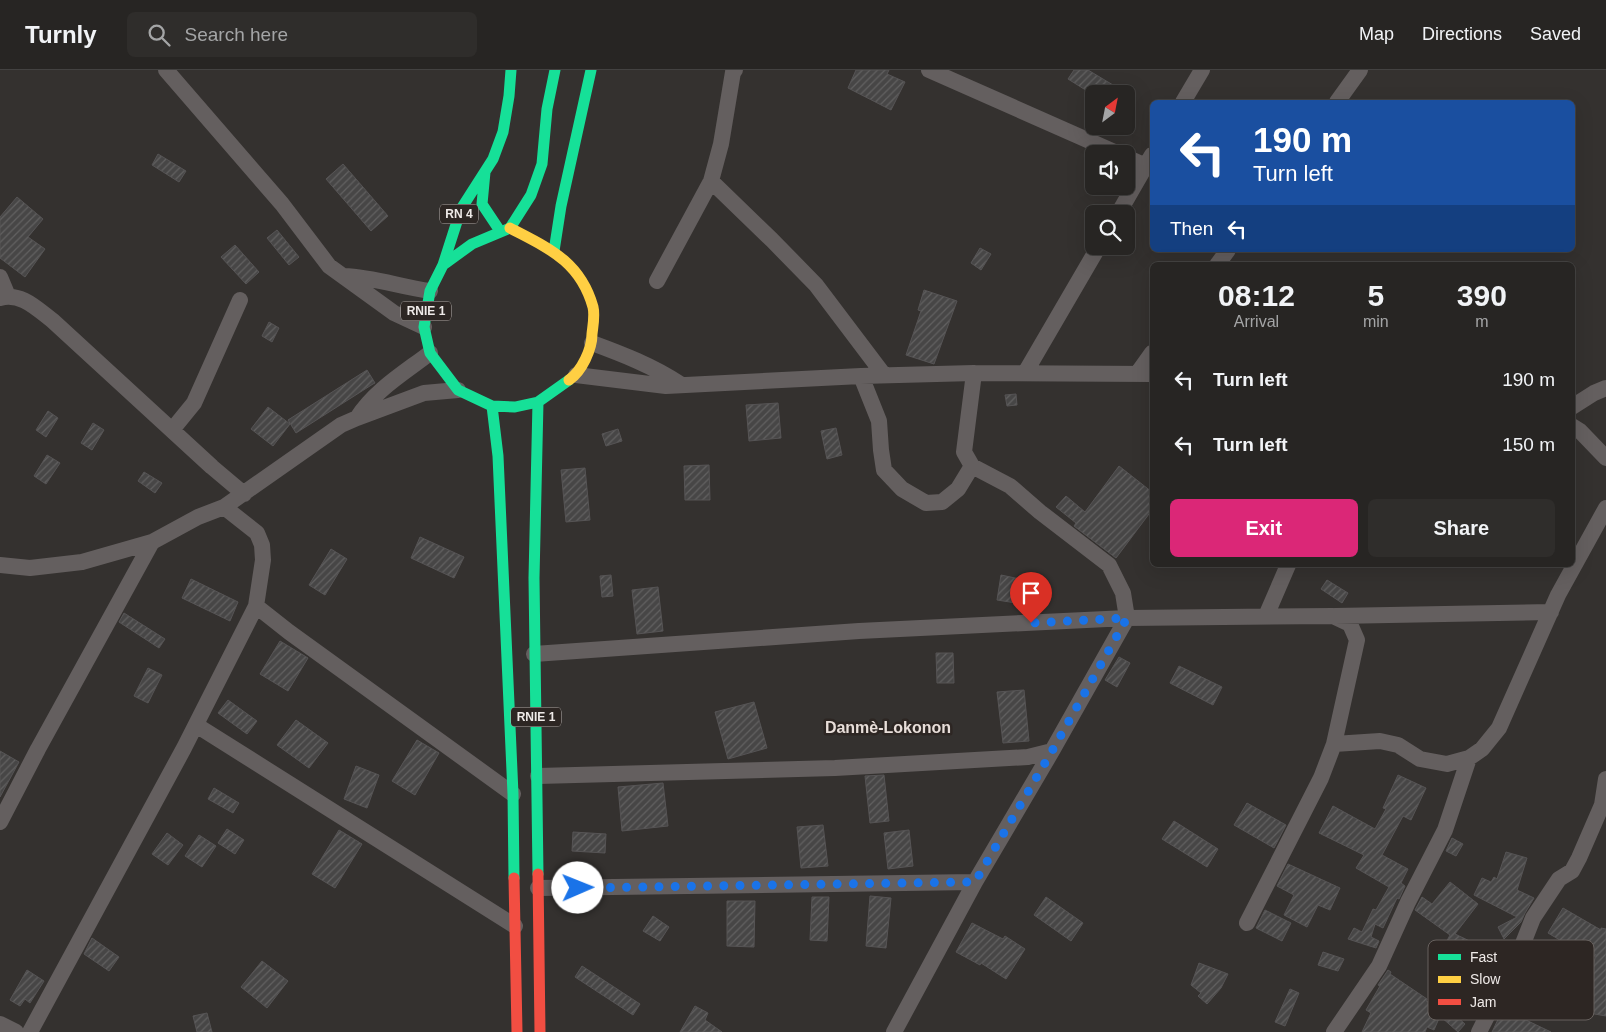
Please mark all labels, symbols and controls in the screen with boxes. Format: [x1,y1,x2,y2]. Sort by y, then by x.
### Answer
search box [127,12,477,57]
text: Turnly [25,21,97,48]
icon: search [145,21,173,49]
text: Search here [185,24,288,45]
text: Map [1359,24,1394,44]
text: Directions [1422,24,1502,44]
text: Saved [1530,24,1581,44]
north arrow [1085,85,1135,135]
map controls [1085,85,1135,255]
icon: left [1170,120,1235,185]
text: 190 m [1253,120,1352,159]
button: sound [1085,145,1135,195]
text: Turn left [1253,161,1333,186]
road number: RN 4 [440,204,478,224]
button: search [1085,205,1135,255]
icon: left [1223,215,1251,243]
text: Then [1170,218,1213,239]
text: 08:12 [1218,279,1295,312]
text: 5 [1367,279,1384,312]
text: 390 [1457,279,1507,312]
road number: RNIE 1 [401,302,451,320]
text: Arrival [1234,313,1279,330]
text: min [1363,313,1389,330]
text: m [1475,313,1488,330]
icon: left [1170,366,1198,394]
text: Turn left [1213,369,1288,390]
text: 190 m [1502,369,1555,390]
icon: left [1170,431,1198,459]
text: Turn left [1213,434,1288,455]
text: 150 m [1502,434,1555,455]
button: Exit [1170,499,1358,557]
button: Share [1368,499,1555,557]
pin [1010,572,1052,623]
icon: arrive [1017,579,1045,607]
road number: RNIE 1 [511,708,561,726]
district label: Danmè-Lokonon [825,719,951,736]
position arrow [551,861,603,913]
legend [1428,940,1594,1020]
text: Fast [1470,949,1497,965]
text: Slow [1470,971,1501,987]
text: Jam [1470,994,1496,1010]

